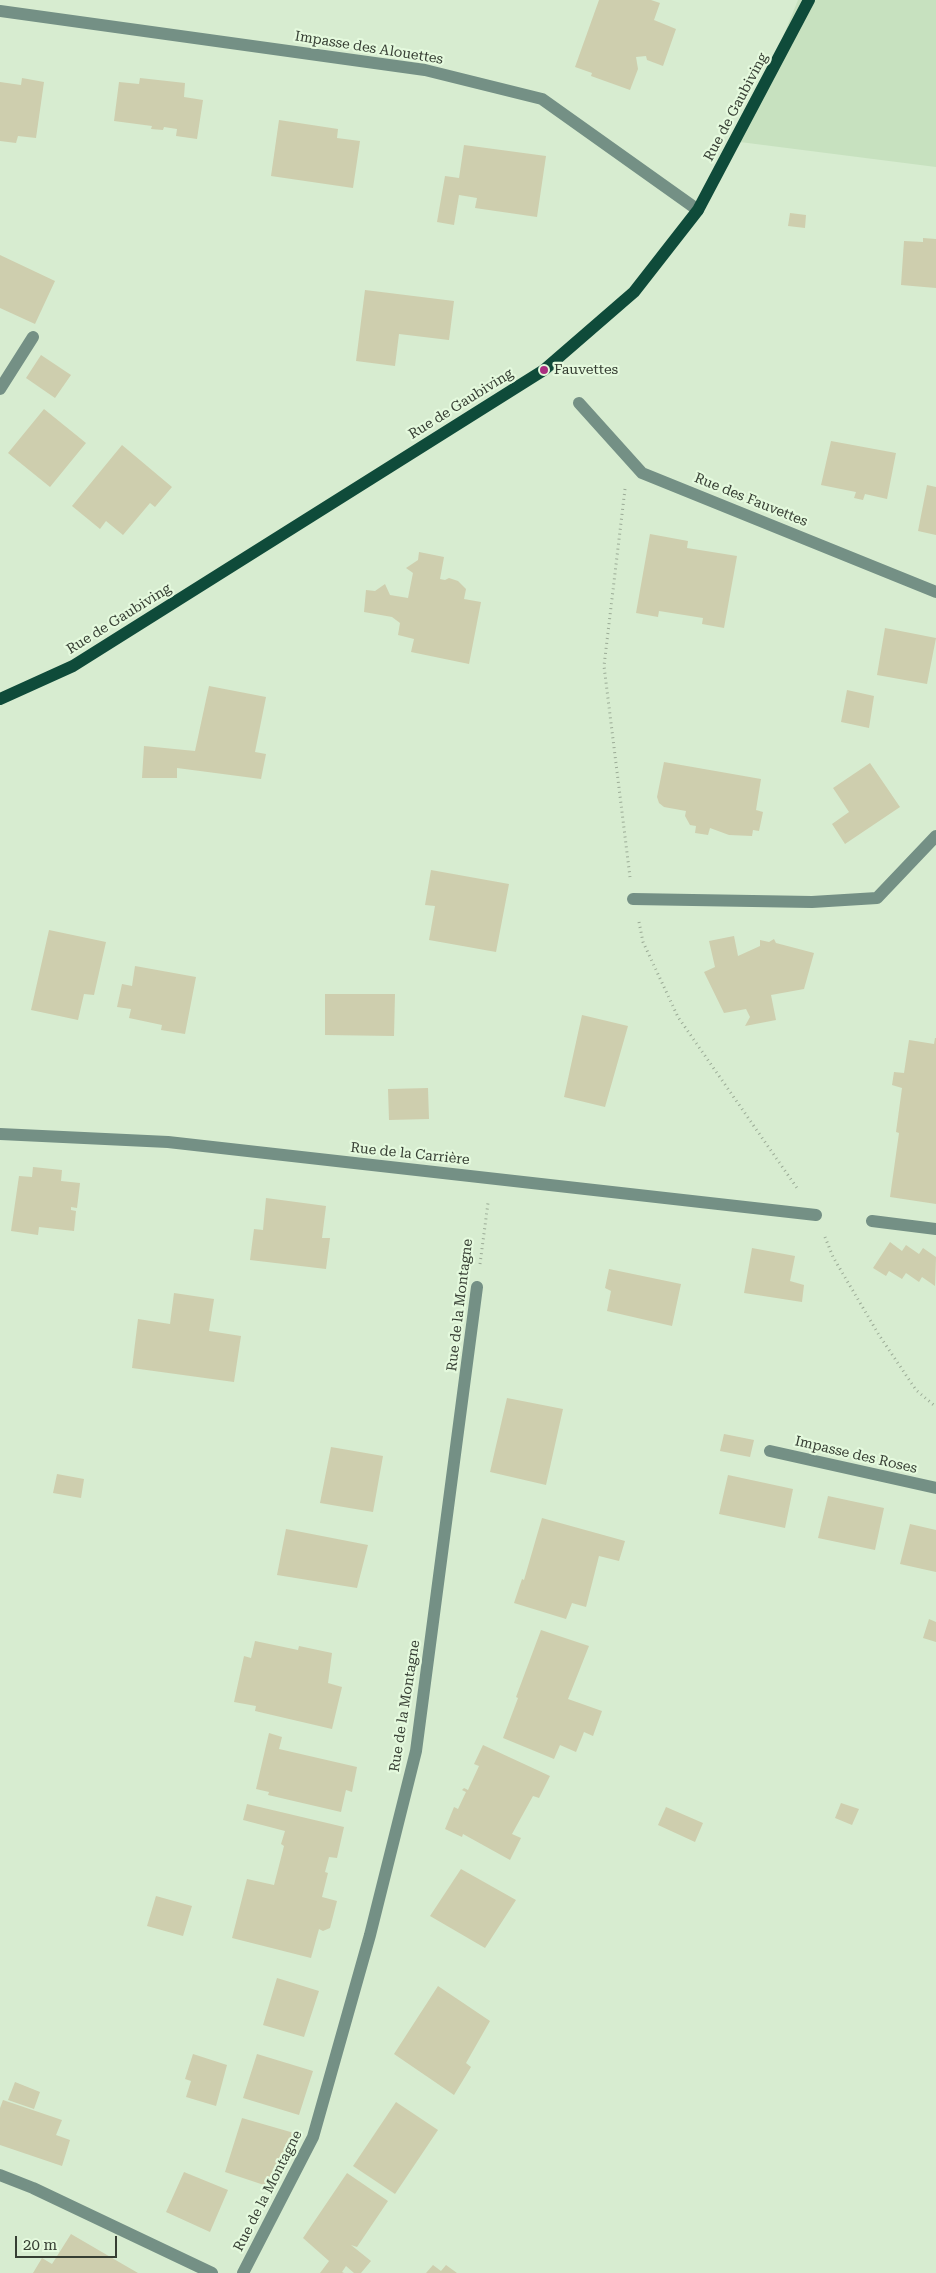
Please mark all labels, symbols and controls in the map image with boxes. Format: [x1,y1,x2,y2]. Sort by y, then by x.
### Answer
street label: Impasse des Alouettes [294,28,444,68]
street label: Rue de Gaubiving [700,50,772,164]
place label: Fauvettes [554,362,618,378]
marker: Fauvettes [538,364,550,376]
street label: Rue de Gaubiving [406,365,516,443]
street label: Rue des Fauvettes [692,470,810,530]
street label: Rue de Gaubiving [64,580,174,658]
street label: Rue de la Carrière [350,1139,470,1169]
street label: Rue de la Montagne [444,1238,476,1372]
street label: Impasse des Roses [793,1433,919,1477]
street label: Rue de la Montagne [386,1639,424,1773]
street label: Rue de la Montagne [230,2128,306,2254]
scale bar [18,2226,120,2258]
text: 20 m [23,2236,57,2254]

